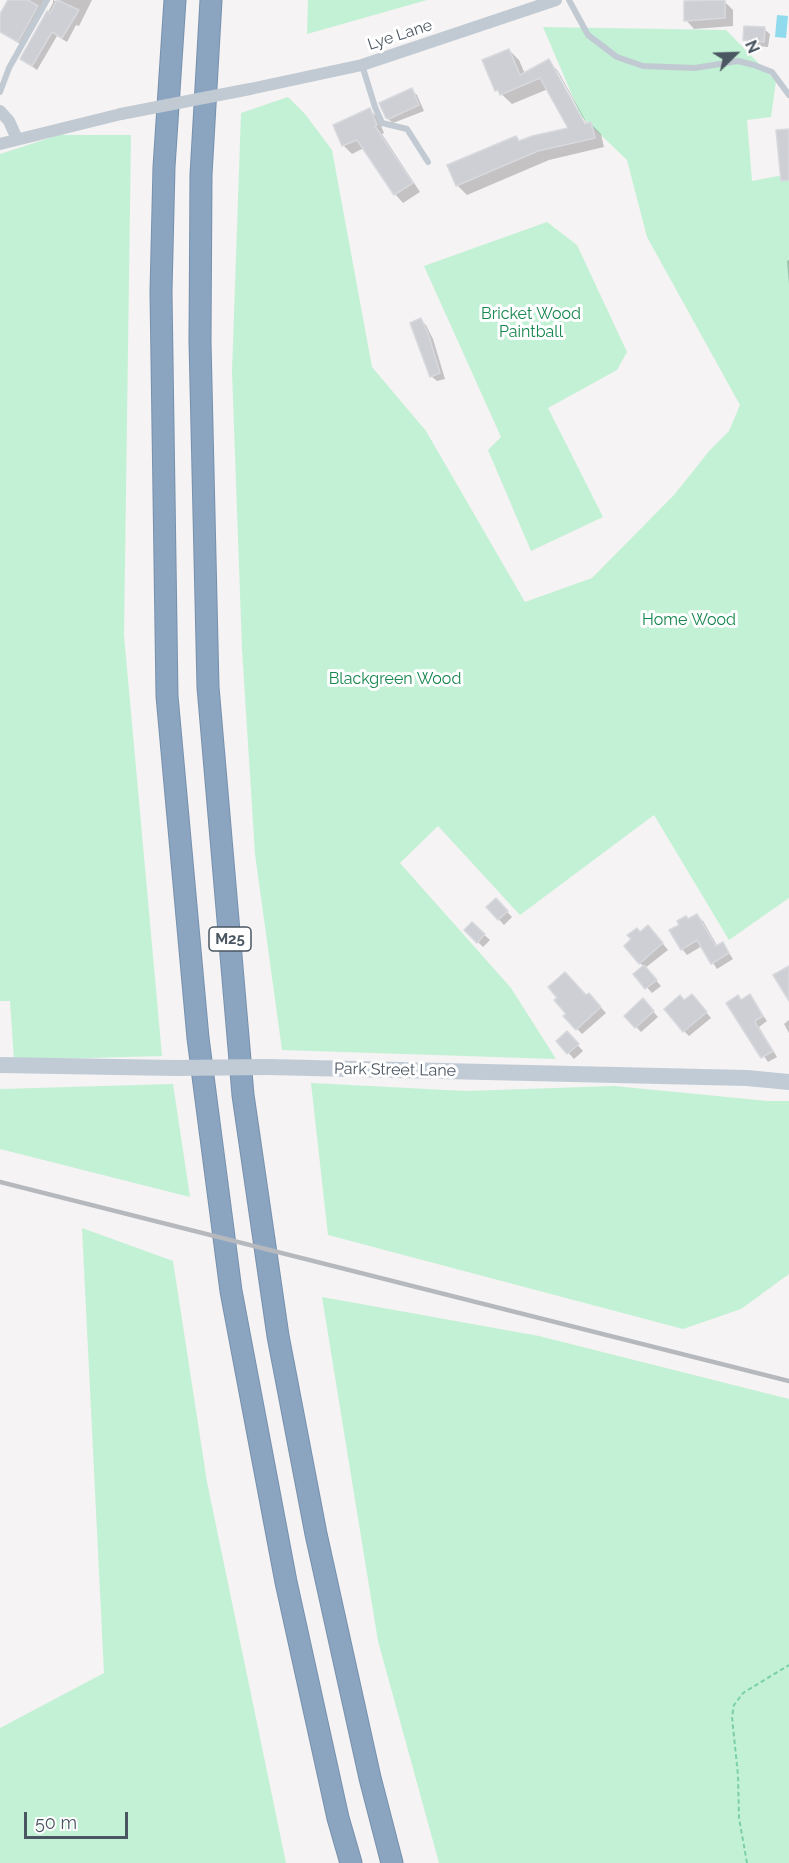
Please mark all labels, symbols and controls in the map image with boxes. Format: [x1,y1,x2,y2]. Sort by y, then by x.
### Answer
street label: Lye Lane [365,16,435,54]
north arrow [705,24,765,84]
text: N [741,37,763,56]
park label: Bricket Wood Paintball [481,304,581,342]
park label: Home Wood [642,610,736,630]
park label: Blackgreen Wood [329,669,461,689]
road number: M25 [209,927,251,951]
street label: Park Street Lane [334,1059,456,1081]
scale bar [27,1800,130,1838]
text: 50 m [35,1812,77,1833]

